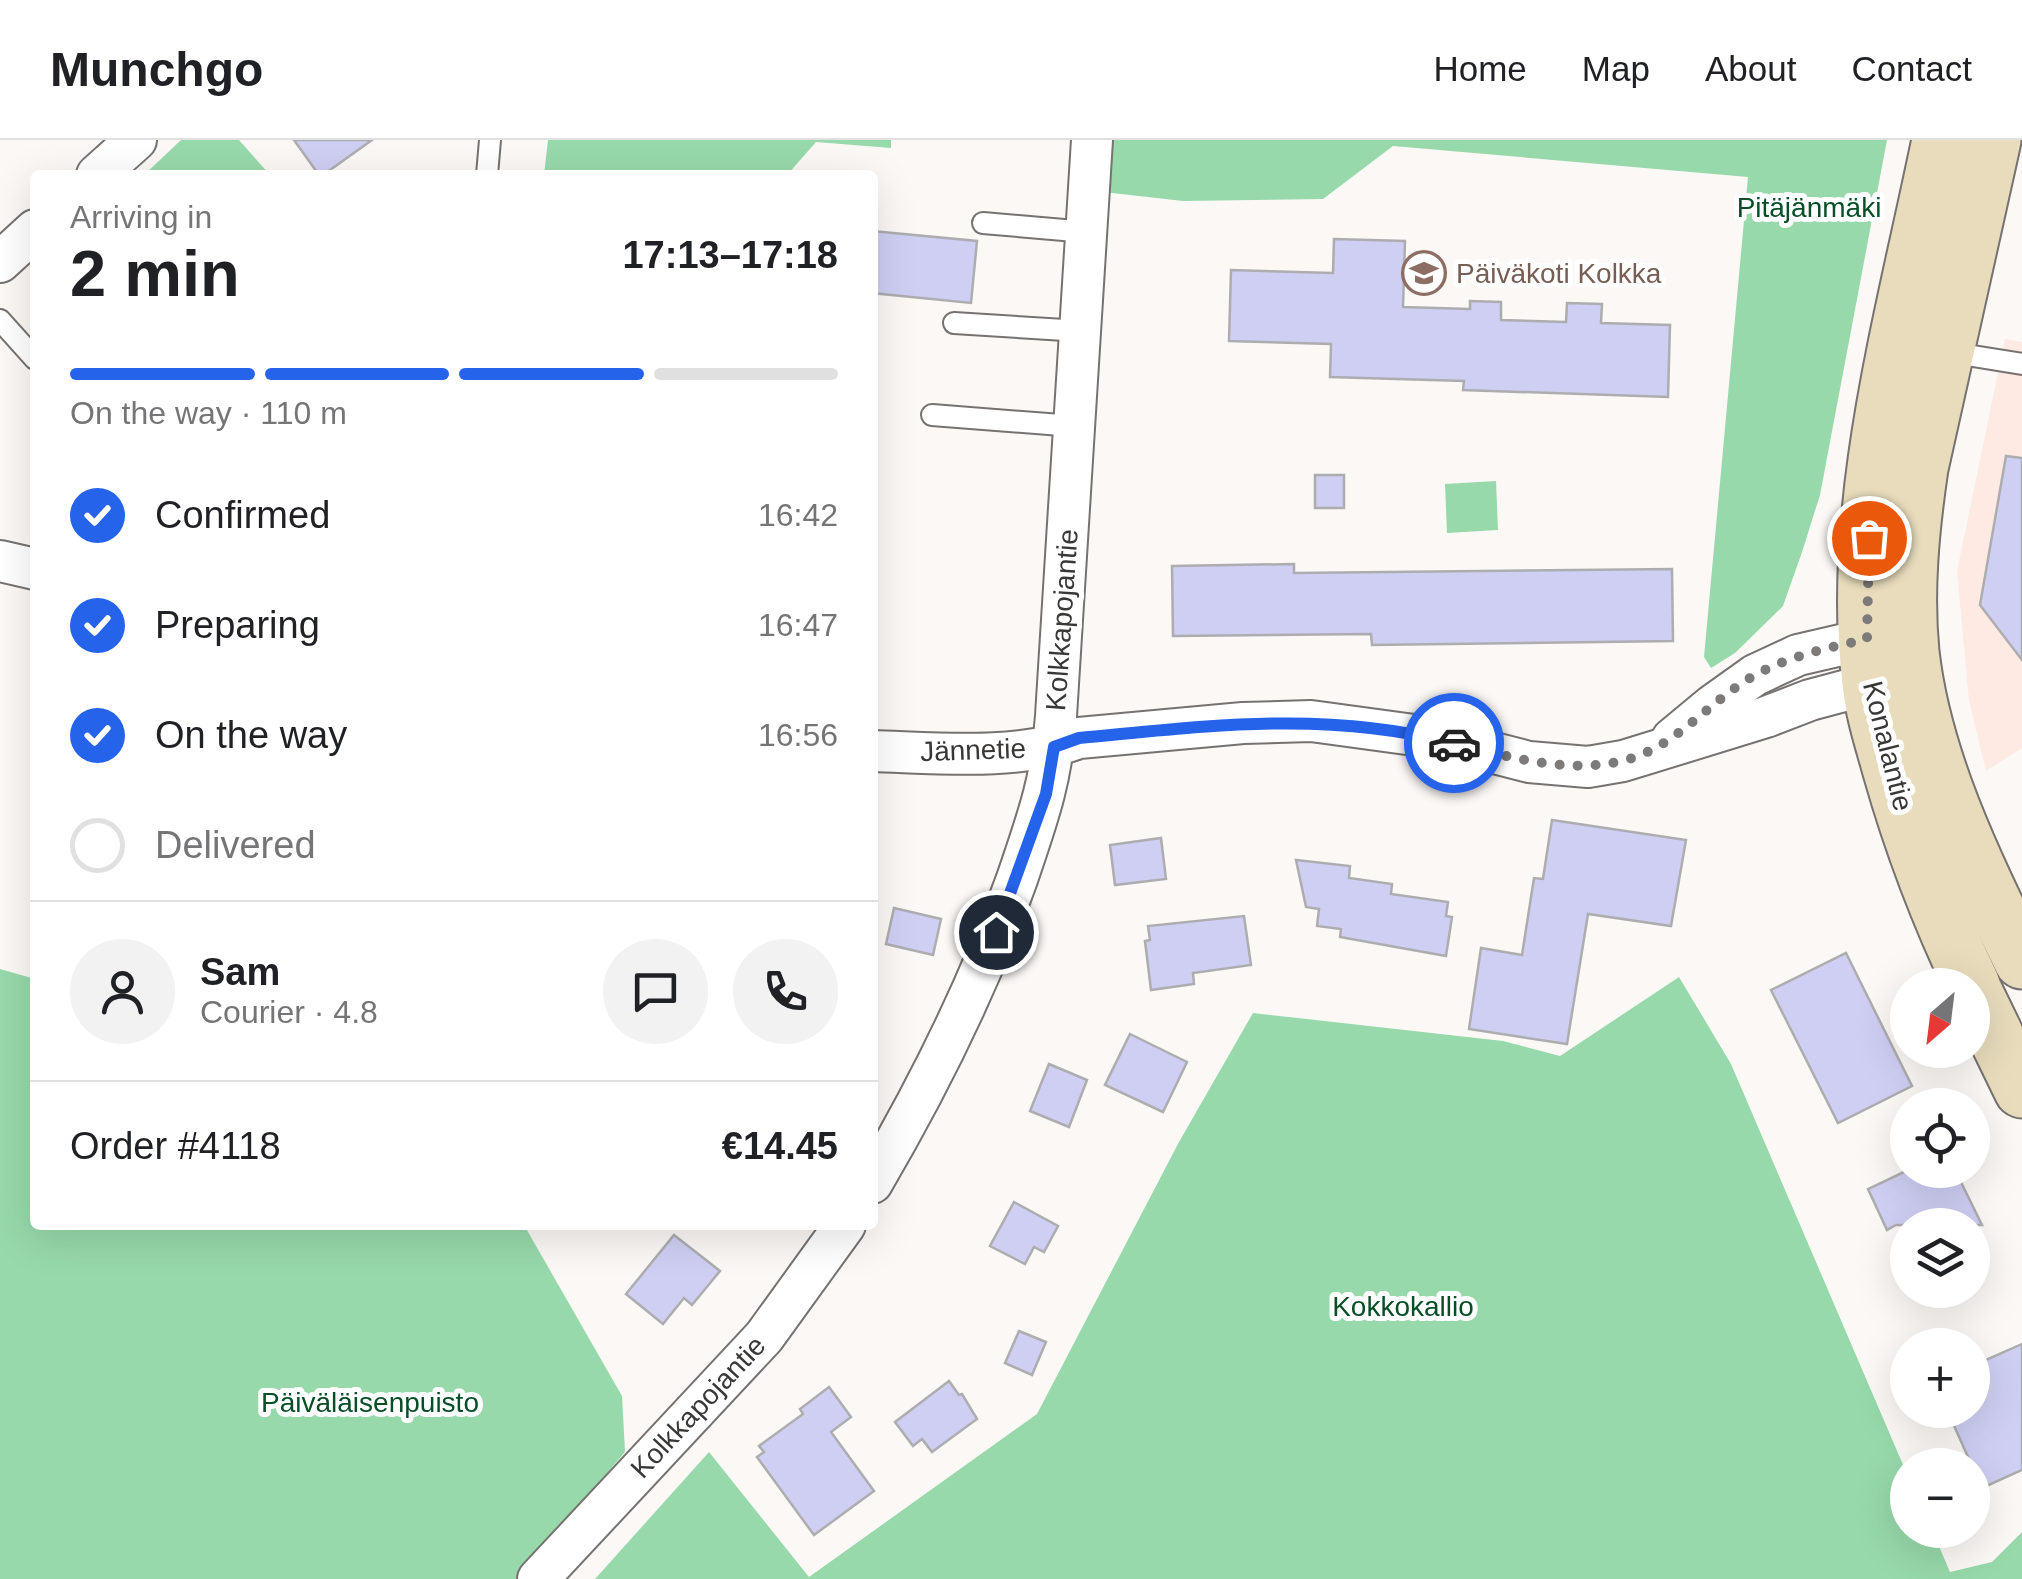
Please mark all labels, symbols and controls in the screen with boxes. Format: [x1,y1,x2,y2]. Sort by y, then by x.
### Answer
text: Munchgo [50,43,263,96]
text: Home [1433,49,1527,88]
text: Map [1582,49,1650,88]
text: About [1705,49,1796,88]
text: Contact [1851,49,1972,88]
park label: Pitäjänmäki [1737,192,1881,223]
text: Arriving in [70,199,212,235]
text: 17:13–17:18 [622,234,838,276]
text: 2 min [70,237,240,310]
school or university icon: Päiväkoti Kolkka [1401,250,1447,296]
place label: Päiväkoti Kolkka [1456,258,1662,289]
text: On the way · 110 m [70,395,347,431]
icon: check [70,488,125,543]
text: Confirmed [155,494,330,536]
pin [1827,496,1912,581]
text: 16:42 [758,497,838,533]
icon: bag [1842,511,1897,566]
street label: Kolkkapojantie [1040,528,1084,712]
icon: check [70,598,125,653]
text: Preparing [155,604,320,646]
text: 16:47 [758,607,838,643]
street label: Konalantie [1857,678,1919,814]
courier [1404,693,1504,793]
icon: check [70,708,125,763]
text: On the way [155,714,347,756]
icon: car [1427,716,1482,771]
text: 16:56 [758,717,838,753]
street label: Jännetie [920,733,1026,767]
text: Delivered [155,824,316,866]
pin [954,890,1039,975]
icon: home [969,905,1024,960]
button: person [70,939,175,1044]
button: chat [603,939,708,1044]
button: phone [733,939,838,1044]
text: Sam [200,951,280,993]
north arrow [1890,968,1990,1068]
map controls [1890,968,1990,1548]
text: Courier · 4.8 [200,994,378,1030]
button: locate [1890,1088,1990,1188]
text: Order #4118 [70,1125,281,1167]
text: €14.45 [722,1125,838,1167]
button: layers [1890,1208,1990,1308]
park label: Kokkokallio [1332,1291,1474,1322]
button: + [1890,1328,1990,1428]
street label: Kolkkapojantie [625,1330,771,1484]
park label: Päiväläisenpuisto [261,1387,479,1418]
button: − [1890,1448,1990,1548]

